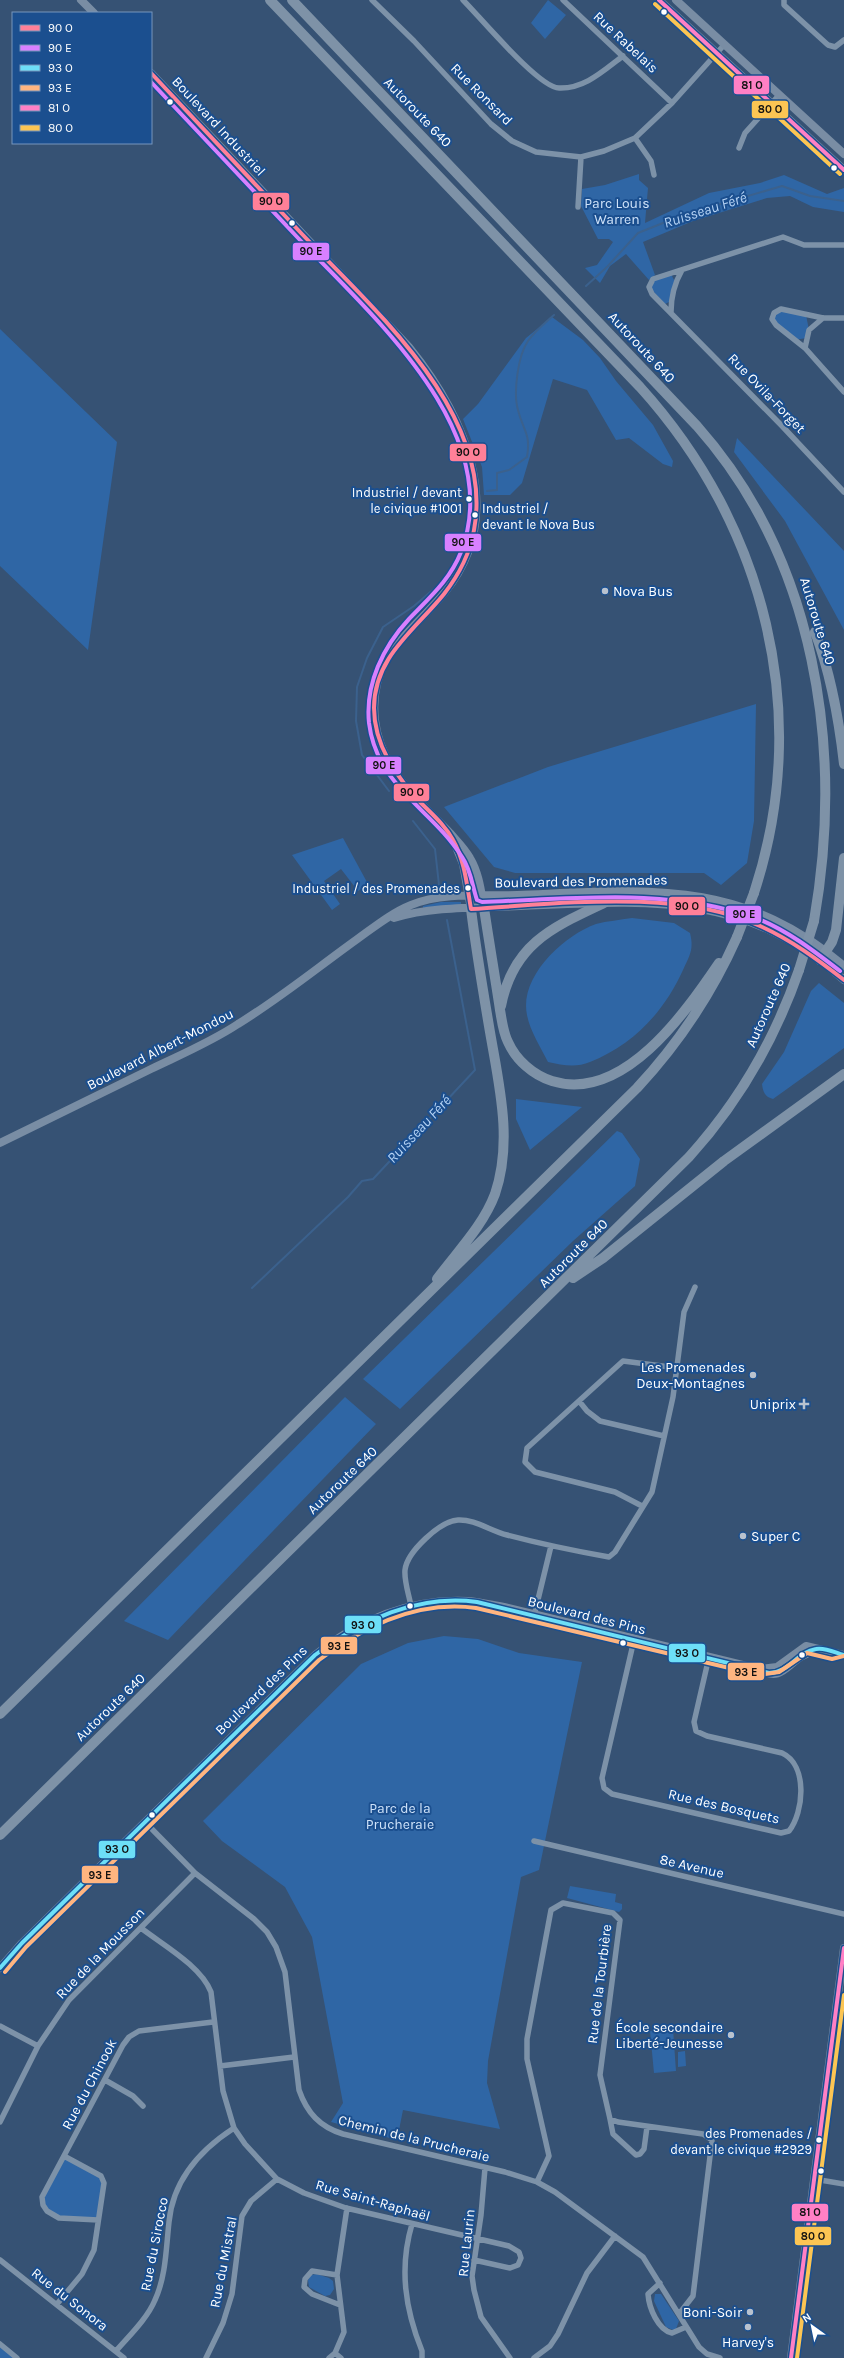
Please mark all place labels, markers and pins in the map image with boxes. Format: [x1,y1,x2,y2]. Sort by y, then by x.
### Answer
unlabelled marker [659,7,669,17]
unlabelled marker [165,97,175,107]
unlabelled marker [829,163,839,173]
unlabelled marker [287,218,297,228]
place label: Industriel / devant le civique #1001 [352,485,462,517]
marker: Industriel / devant le civique #1001 [464,494,474,504]
place label: Industriel / devant le Nova Bus [482,501,595,532]
marker: Industriel / devant le Nova Bus [470,510,480,520]
place label: Nova Bus [613,583,673,600]
marker: Nova Bus [600,586,610,596]
place label: Industriel / des Promenades [292,881,460,896]
marker: Industriel / des Promenades [463,883,473,893]
place label: Les Promenades Deux-Montagnes [636,1359,745,1392]
marker: Les Promenades Deux-Montagnes [748,1370,758,1380]
place label: Uniprix [750,1396,796,1413]
marker: Uniprix [799,1399,809,1409]
place label: Super C [751,1528,800,1545]
marker: Super C [738,1531,748,1541]
unlabelled marker [405,1601,415,1611]
unlabelled marker [618,1638,628,1648]
unlabelled marker [797,1650,807,1660]
unlabelled marker [147,1810,157,1820]
place label: École secondaire Liberté-Jeunesse [616,2018,723,2052]
marker: École secondaire Liberté-Jeunesse [726,2030,736,2040]
place label: des Promenades / devant le civique #2929 [670,2126,812,2158]
marker: des Promenades / devant le civique #2929 [814,2135,824,2145]
unlabelled marker [816,2166,826,2176]
place label: Boni-Soir [683,2304,743,2321]
marker: Boni-Soir [745,2307,755,2317]
marker: Harvey's [743,2322,753,2332]
place label: Harvey's [722,2334,774,2351]

